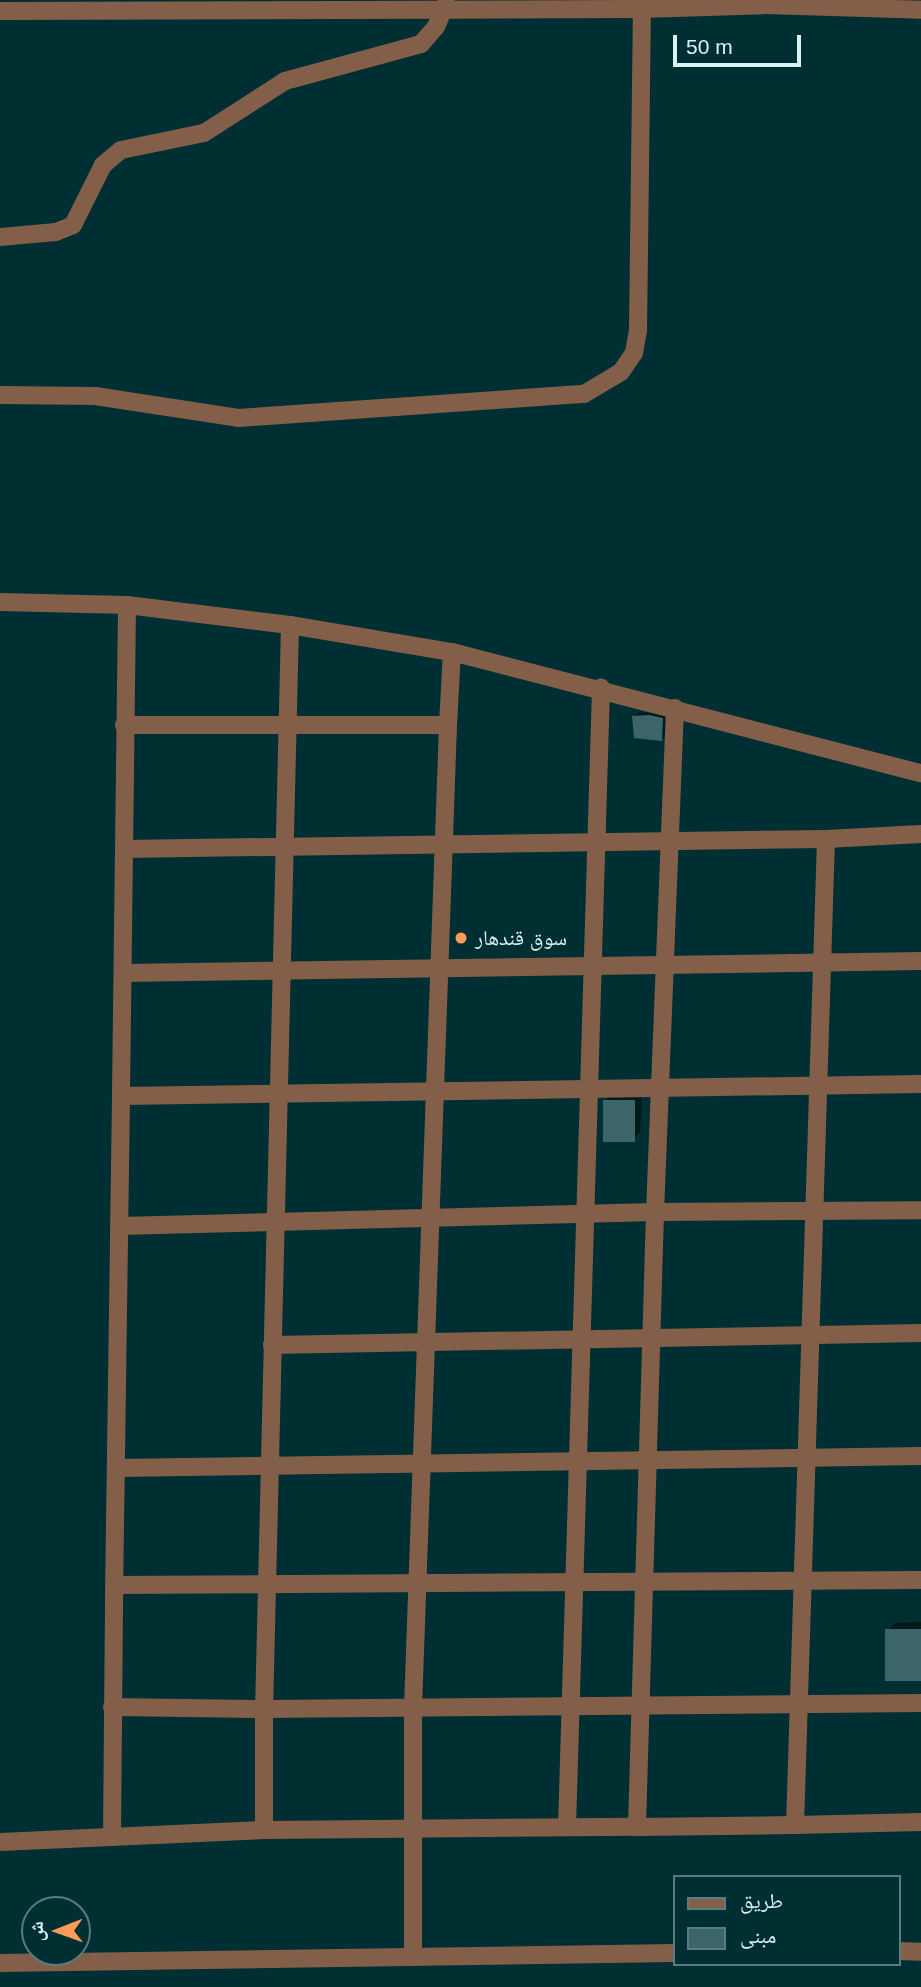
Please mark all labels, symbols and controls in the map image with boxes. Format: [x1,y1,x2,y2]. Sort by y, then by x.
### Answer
scale bar [676,21,804,65]
text: 50 m [686,35,733,58]
place label: سوق قندهار [475,925,567,951]
marker: سوق قندهار [453,930,469,946]
legend [673,1875,900,1966]
text: طريق [740,1889,783,1912]
north arrow [21,1896,91,1966]
text: ش [26,1921,47,1942]
text: مبنى [740,1924,776,1947]

